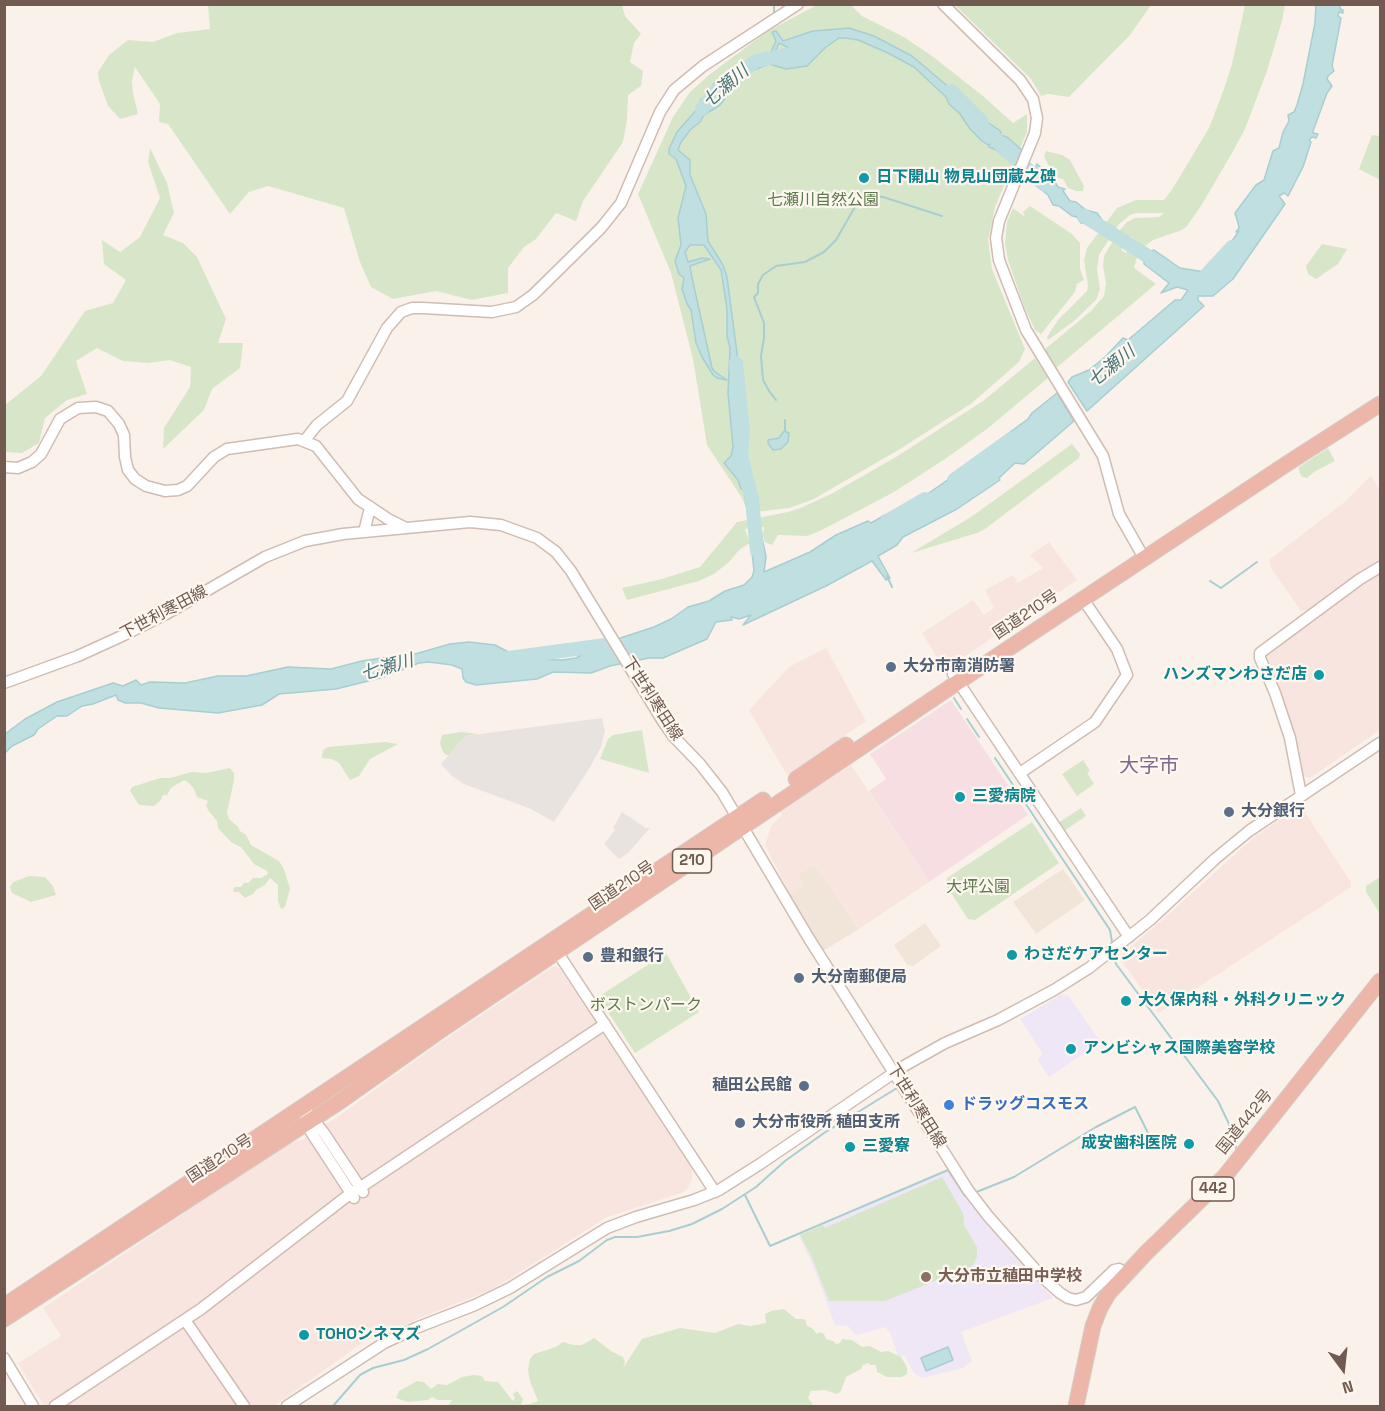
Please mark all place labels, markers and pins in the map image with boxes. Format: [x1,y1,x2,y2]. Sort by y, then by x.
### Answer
place label: 日下開山 物見山団蔵之碑 [876,168,1056,188]
marker: 日下開山 物見山団蔵之碑 [857,171,871,185]
place label: 大分市南消防署 [903,657,1015,677]
marker: 大分市南消防署 [884,660,898,674]
place label: ハンズマンわさだ店 [1163,665,1307,685]
marker: ハンズマンわさだ店 [1312,668,1326,682]
place label: 三愛病院 [972,787,1036,807]
marker: 三愛病院 [953,790,967,804]
place label: 大分銀行 [1241,802,1305,822]
marker: 大分銀行 [1222,805,1236,819]
place label: わさだケアセンター [1024,945,1168,965]
place label: 豊和銀行 [600,947,664,967]
marker: わさだケアセンター [1005,948,1019,962]
marker: 豊和銀行 [581,950,595,964]
place label: 大分南郵便局 [811,968,907,988]
marker: 大分南郵便局 [792,971,806,985]
place label: 大久保内科・外科クリニック [1138,991,1346,1011]
marker: 大久保内科・外科クリニック [1119,994,1133,1008]
place label: アンビシャス国際美容学校 [1083,1039,1275,1059]
marker: アンビシャス国際美容学校 [1064,1042,1078,1056]
place label: 稙田公民館 [712,1076,792,1096]
marker: 稙田公民館 [797,1079,811,1093]
place label: ドラッグコスモス [961,1095,1089,1115]
marker: ドラッグコスモス [942,1098,956,1112]
place label: 大分市役所 稙田支所 [752,1113,900,1133]
marker: 大分市役所 稙田支所 [733,1116,747,1130]
place label: 成安歯科医院 [1081,1134,1177,1154]
place label: 三愛寮 [862,1137,910,1157]
marker: 成安歯科医院 [1182,1137,1196,1151]
marker: 三愛寮 [843,1140,857,1154]
place label: 大分市立稙田中学校 [938,1267,1082,1287]
marker: 大分市立稙田中学校 [919,1270,933,1284]
place label: TOHOシネマズ [316,1325,421,1345]
marker: TOHOシネマズ [297,1328,311,1342]

